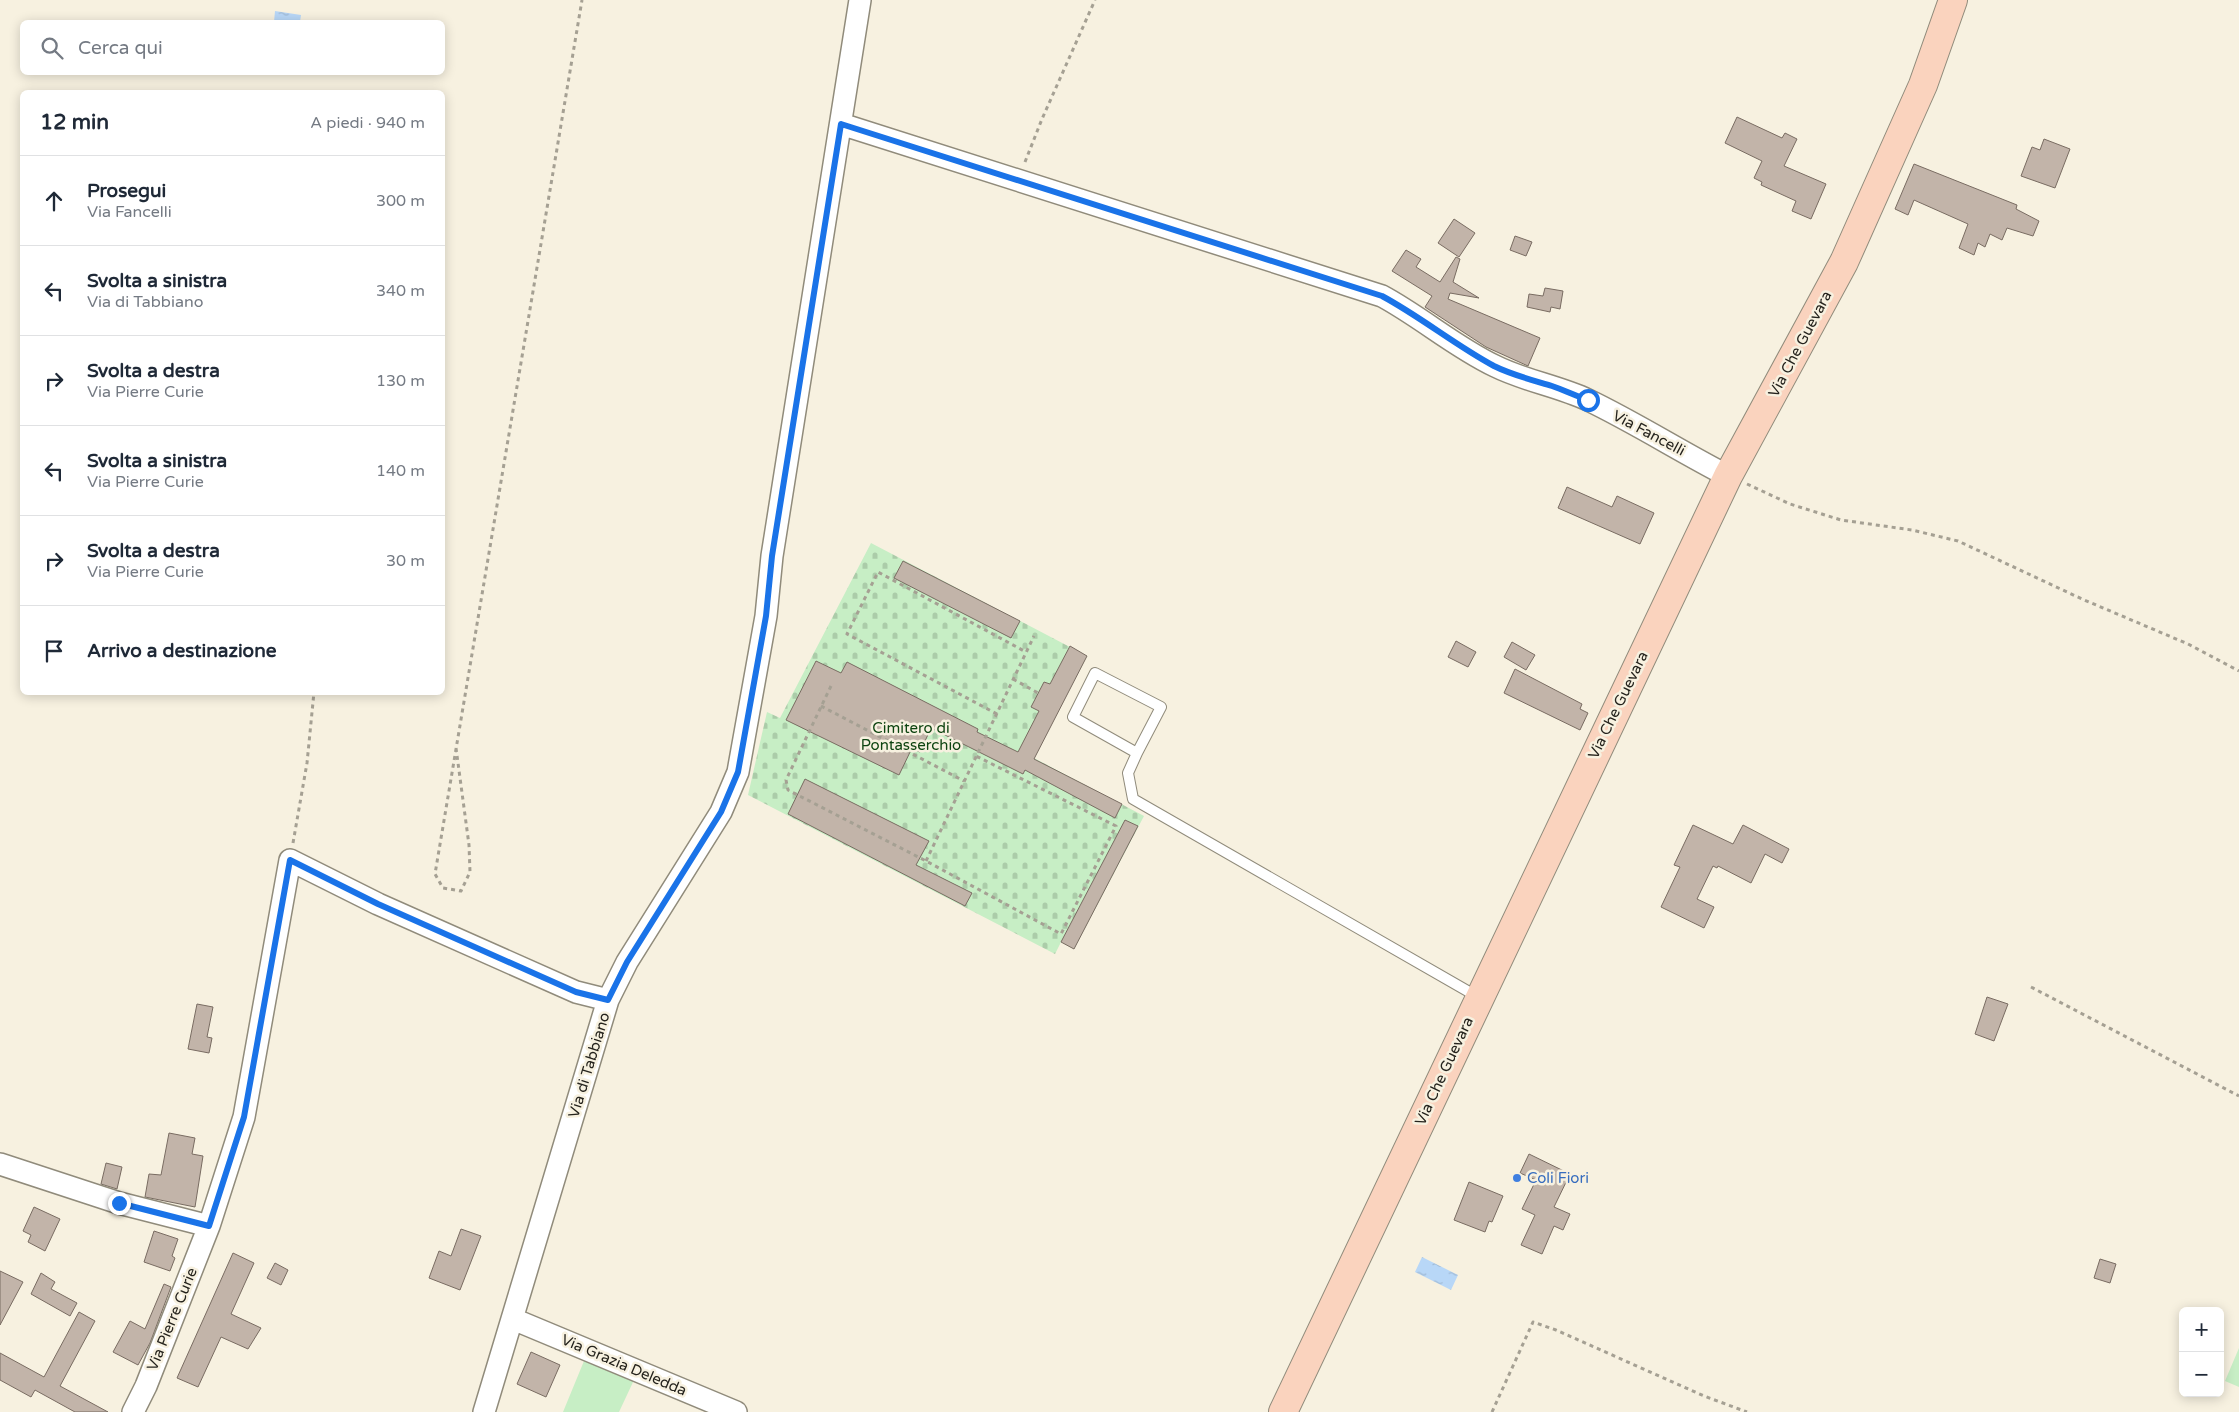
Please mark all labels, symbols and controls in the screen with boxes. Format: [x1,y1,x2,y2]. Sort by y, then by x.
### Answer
search box [20,20,445,75]
icon: search [38,34,66,62]
text: Cerca qui [78,37,163,59]
text: 12 min [40,110,109,135]
text: A piedi · 940 m [310,113,425,133]
text: Prosegui [87,180,166,202]
icon: ahead [40,187,68,215]
text: 300 m [376,191,425,211]
text: Via Fancelli [87,202,172,222]
text: Svolta a sinistra [87,270,227,292]
icon: left [40,277,68,305]
text: 340 m [376,281,425,301]
street label: Via Che Guevara [1764,288,1836,400]
text: Via di Tabbiano [87,292,203,312]
text: Svolta a destra [87,360,220,382]
icon: right [40,367,68,395]
text: 130 m [376,371,425,391]
text: Via Pierre Curie [87,382,204,402]
route start [1577,389,1600,412]
street label: Via Fancelli [1610,406,1688,460]
text: Svolta a sinistra [87,450,227,472]
icon: left [40,457,68,485]
text: 140 m [376,461,425,481]
text: Via Pierre Curie [87,472,204,492]
text: Svolta a destra [87,540,220,562]
icon: right [40,547,68,575]
text: 30 m [386,551,425,571]
text: Via Pierre Curie [87,562,204,582]
icon: arrive [40,637,68,665]
text: Arrivo a destinazione [87,640,277,662]
street label: Via Che Guevara [1584,648,1652,762]
park label: Cimitero di Pontasserchio [861,719,961,754]
street label: Via di Tabbiano [564,1010,614,1120]
street label: Via Che Guevara [1411,1014,1477,1128]
place label: Coli Fiori [1527,1169,1589,1187]
marker: Coli Fiori [1511,1172,1523,1184]
route end [108,1192,131,1215]
street label: Via Pierre Curie [143,1265,201,1373]
map controls [2179,1307,2224,1397]
button: + [2179,1307,2224,1352]
street label: Via Grazia Deledda [559,1330,689,1400]
button: − [2179,1352,2224,1397]

